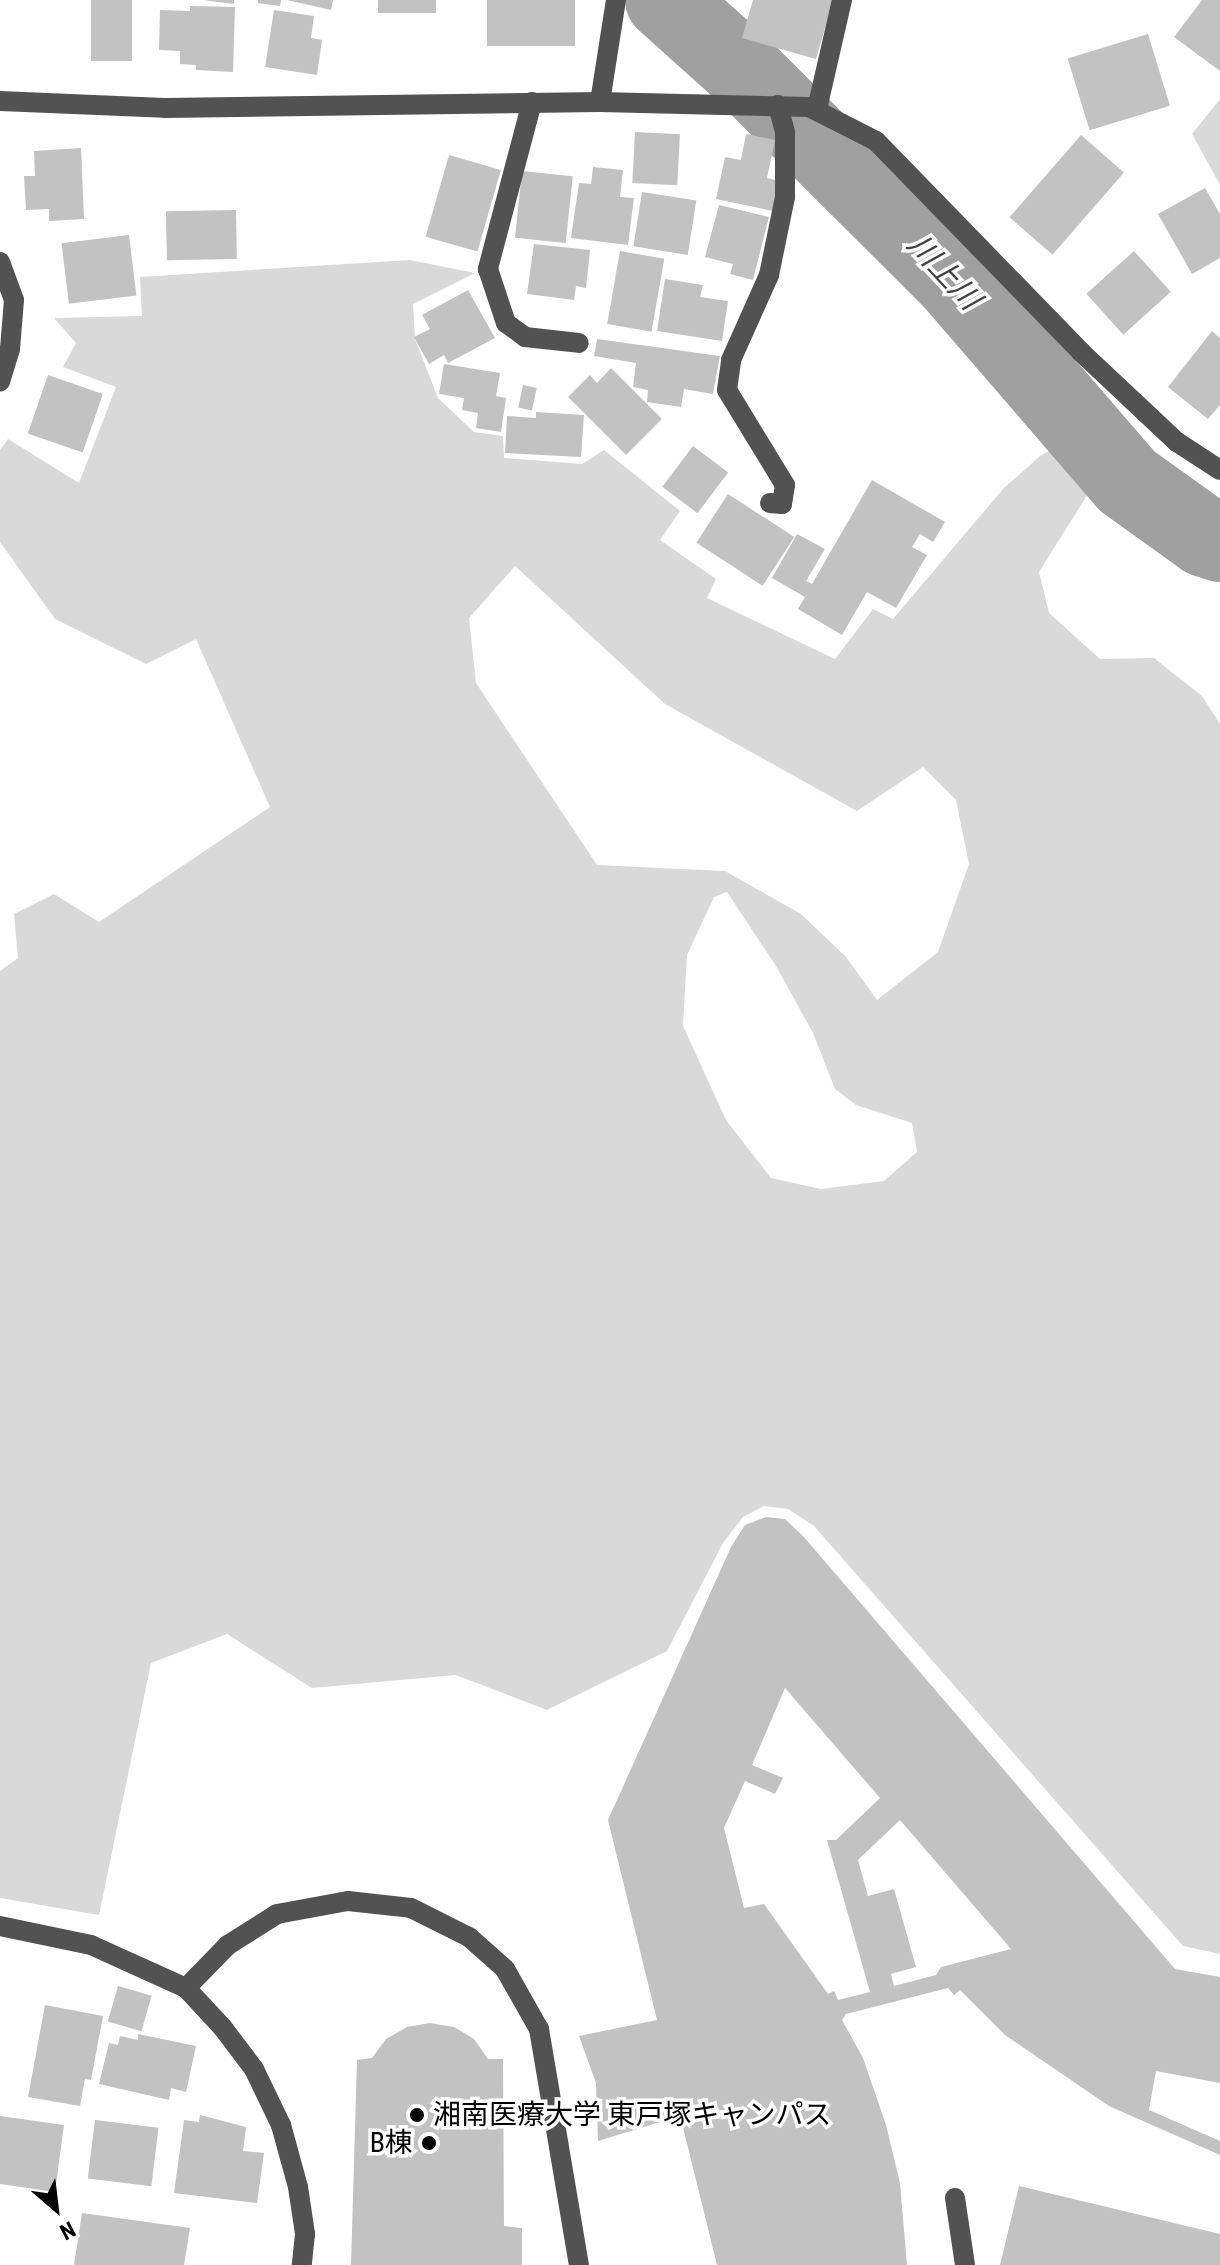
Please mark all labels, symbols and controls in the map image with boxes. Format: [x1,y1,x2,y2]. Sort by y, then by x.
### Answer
water label: 川上川 [900,227,988,317]
place label: 湘南医療大学 東戸塚キャンパス [433,2098,831,2132]
marker: 湘南医療大学 東戸塚キャンパス [408,2106,426,2124]
place label: B棟 [370,2126,413,2160]
marker: B棟 [420,2134,438,2152]
north arrow [16,2169,96,2249]
text: N [56,2216,79,2245]

